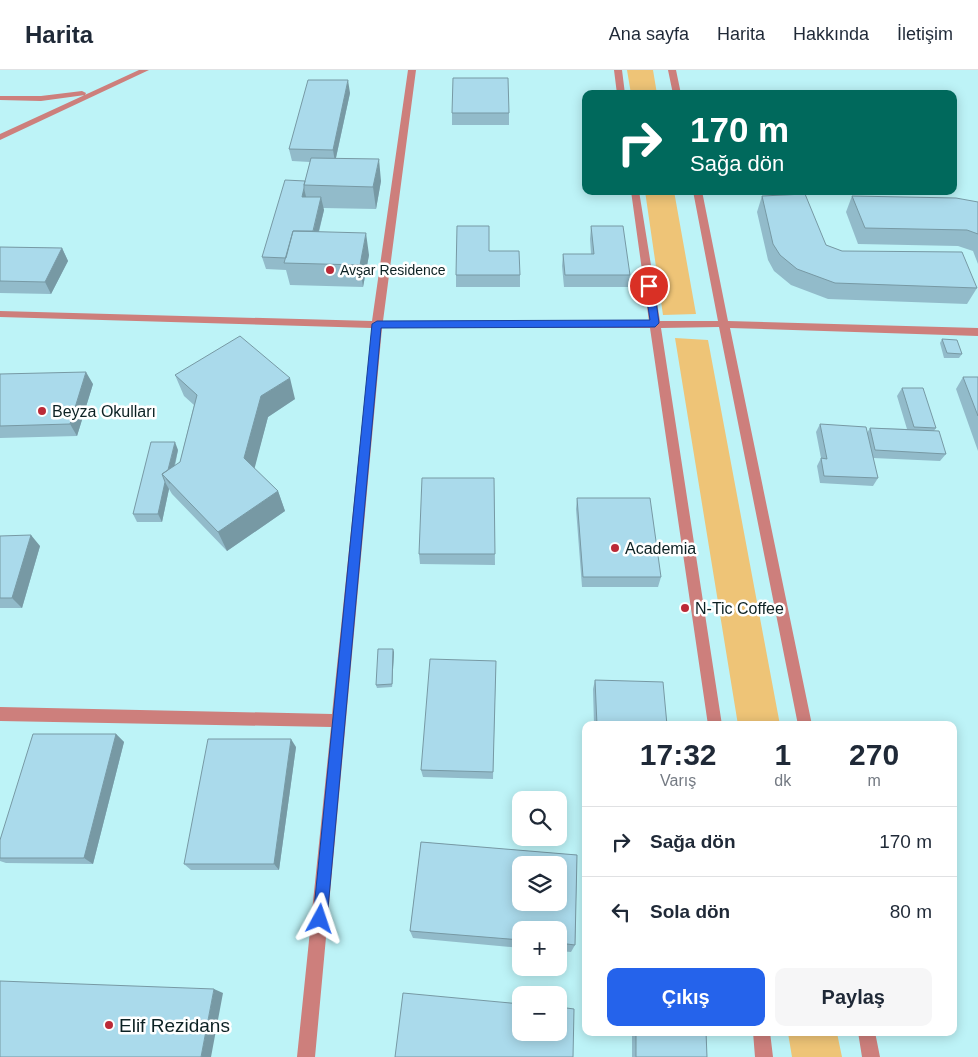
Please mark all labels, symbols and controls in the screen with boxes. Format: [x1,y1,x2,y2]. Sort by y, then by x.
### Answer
text: Harita [25,21,93,48]
text: Ana sayfa [609,24,689,44]
text: Harita [717,24,765,44]
text: Hakkında [793,24,869,44]
text: İletişim [897,24,953,44]
icon: right [607,110,672,175]
text: 170 m [690,110,789,149]
text: Sağa dön [690,151,784,176]
place label: Avşar Residence [340,262,446,278]
marker: Avşar Residence [324,264,336,276]
pin [628,265,670,307]
icon: arrive [635,272,663,300]
place label: Beyza Okulları [52,403,156,420]
marker: Beyza Okulları [36,405,48,417]
place label: Academia [625,540,696,557]
marker: Academia [609,542,621,554]
place label: N-Tic Coffee [695,600,784,617]
marker: N-Tic Coffee [679,602,691,614]
text: 17:32 [640,738,717,771]
text: 1 [774,738,791,771]
text: 270 [849,738,899,771]
text: Varış [660,772,696,789]
text: dk [774,772,791,789]
text: m [867,772,881,789]
map controls [512,791,567,1041]
button: search [512,791,567,846]
icon: right [607,828,635,856]
text: Sağa dön [650,831,736,852]
text: 170 m [879,831,932,852]
button: layers [512,856,567,911]
position arrow [293,892,345,944]
icon: left [607,898,635,926]
text: Sola dön [650,901,730,922]
text: 80 m [890,901,932,922]
button: + [512,921,567,976]
button: Çıkış [607,968,765,1026]
button: Paylaş [775,968,932,1026]
button: − [512,986,567,1041]
place label: Elif Rezidans [119,1015,230,1036]
marker: Elif Rezidans [103,1019,115,1031]

